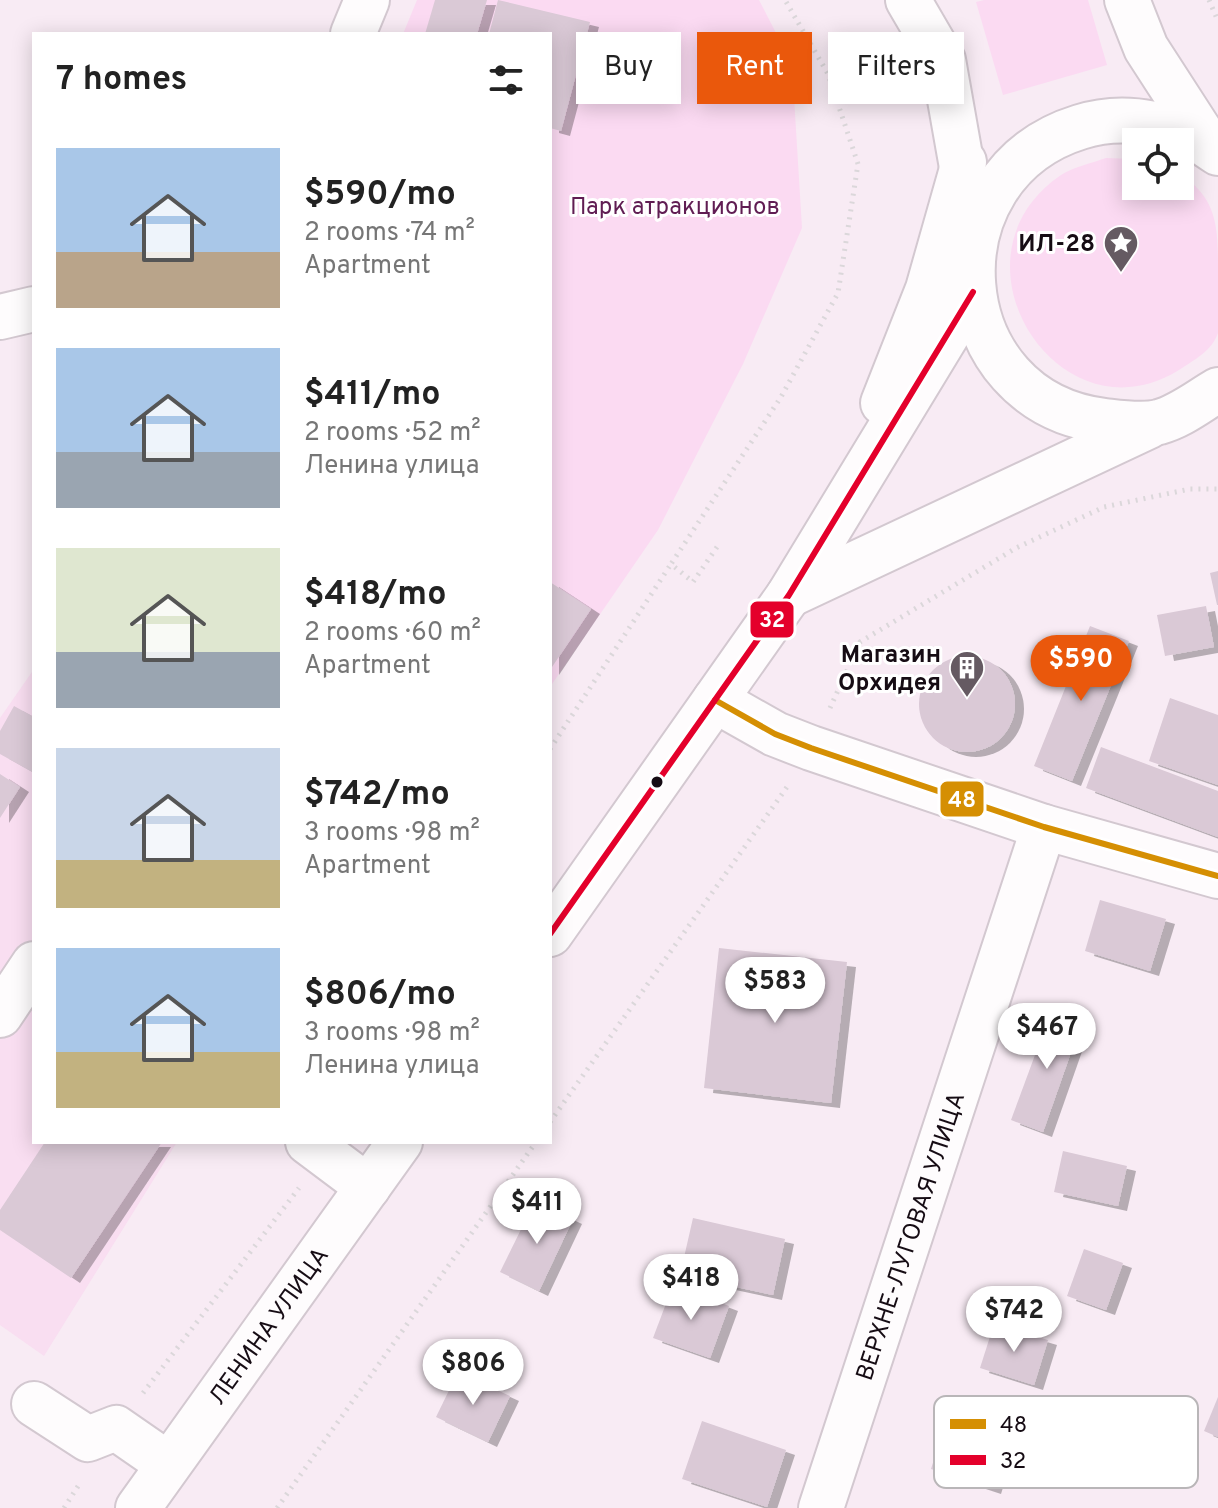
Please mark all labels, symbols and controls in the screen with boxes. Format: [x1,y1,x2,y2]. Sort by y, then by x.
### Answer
chip: Buy [576,32,681,104]
chip: Rent [697,32,812,104]
chip: Filters [828,32,964,104]
icon: filters [484,58,528,102]
text: 7 homes [56,59,187,102]
map controls [1122,128,1194,200]
button: locate [1122,128,1194,200]
text: $590/mo [304,174,456,217]
icon: home [120,180,216,276]
park label: Парк атракционов [570,193,780,223]
text: 2 rooms · 74 m² [304,217,475,250]
place icon: ИЛ-28 [1102,224,1140,274]
place label: ИЛ-28 [1018,230,1095,260]
text: Apartment [304,250,431,283]
text: $411/mo [304,374,441,417]
icon: home [120,380,216,476]
text: 2 rooms · 52 m² [304,417,481,450]
text: Ленина улица [304,450,479,483]
text: $418/mo [304,574,447,617]
icon: home [120,580,216,676]
line badge: 32 [749,600,795,639]
text: 32 [759,608,785,635]
text: 2 rooms · 60 m² [304,617,481,650]
pin: $590 [1034,635,1128,703]
place label: Магазин Орхидея [838,641,941,699]
text: $590 [1049,644,1113,677]
building icon: Магазин Орхидея [948,649,986,699]
text: Apartment [304,650,431,683]
text: $742/mo [304,774,450,817]
unlabelled marker [649,774,665,790]
icon: home [120,780,216,876]
line badge: 48 [939,780,985,818]
text: 48 [948,788,976,815]
text: 3 rooms · 98 m² [304,817,480,850]
text: Apartment [304,850,431,883]
pin: $583 [728,957,822,1025]
text: $583 [743,966,807,999]
text: $806/mo [304,974,456,1017]
icon: home [120,980,216,1076]
pin: $467 [1000,1003,1094,1071]
text: $467 [1016,1012,1078,1045]
text: 3 rooms · 98 m² [304,1017,480,1050]
text: Ленина улица [304,1050,479,1083]
street label: ВЕРХНЕ-ЛУГОВАЯ УЛИЦА [851,1089,973,1385]
pin: $411 [490,1178,584,1246]
text: $411 [510,1187,564,1220]
street label: ЛЕНИНА УЛИЦА [203,1242,337,1412]
pin: $418 [644,1254,738,1322]
text: $418 [661,1263,721,1296]
pin: $742 [967,1286,1061,1354]
text: $742 [984,1295,1044,1328]
pin: $806 [426,1339,520,1407]
text: $806 [441,1348,505,1381]
legend [934,1396,1198,1488]
text: 48 [1000,1413,1027,1440]
text: 32 [1000,1449,1026,1476]

